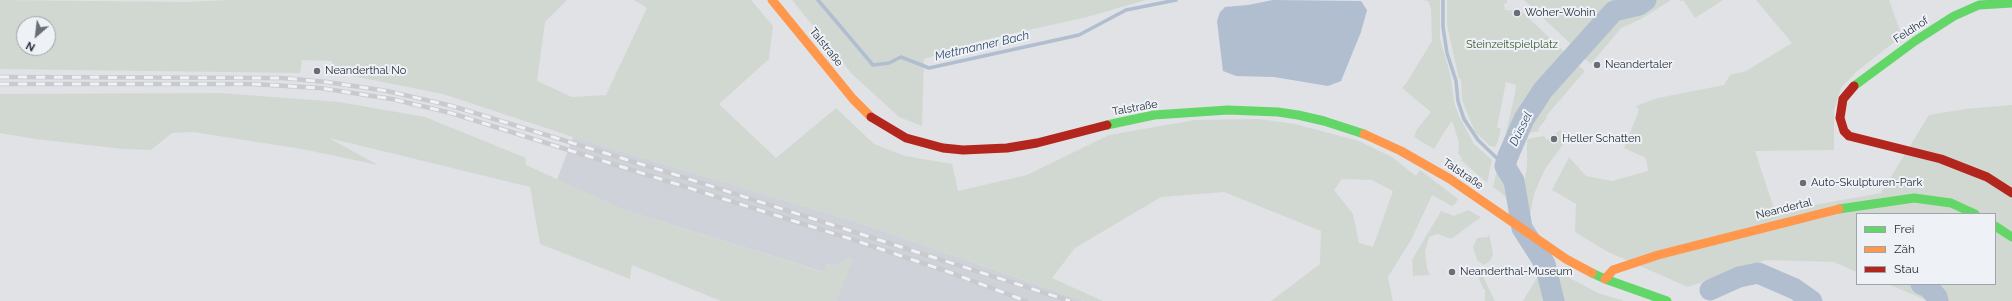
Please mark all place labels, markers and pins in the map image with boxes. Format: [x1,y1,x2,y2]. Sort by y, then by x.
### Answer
place label: Woher-Wohin [1525,6,1595,20]
marker: Woher-Wohin [1512,8,1522,18]
place label: Neandertaler [1605,58,1672,72]
marker: Neandertaler [1592,60,1602,70]
place label: Neanderthal No [325,64,406,78]
marker: Neanderthal No [312,66,322,76]
place label: Heller Schatten [1562,132,1641,146]
marker: Heller Schatten [1549,134,1559,144]
place label: Auto-Skulpturen-Park [1811,176,1922,190]
marker: Auto-Skulpturen-Park [1798,178,1808,188]
place label: Neanderthal-Museum [1460,265,1573,279]
marker: Neanderthal-Museum [1447,267,1457,277]

